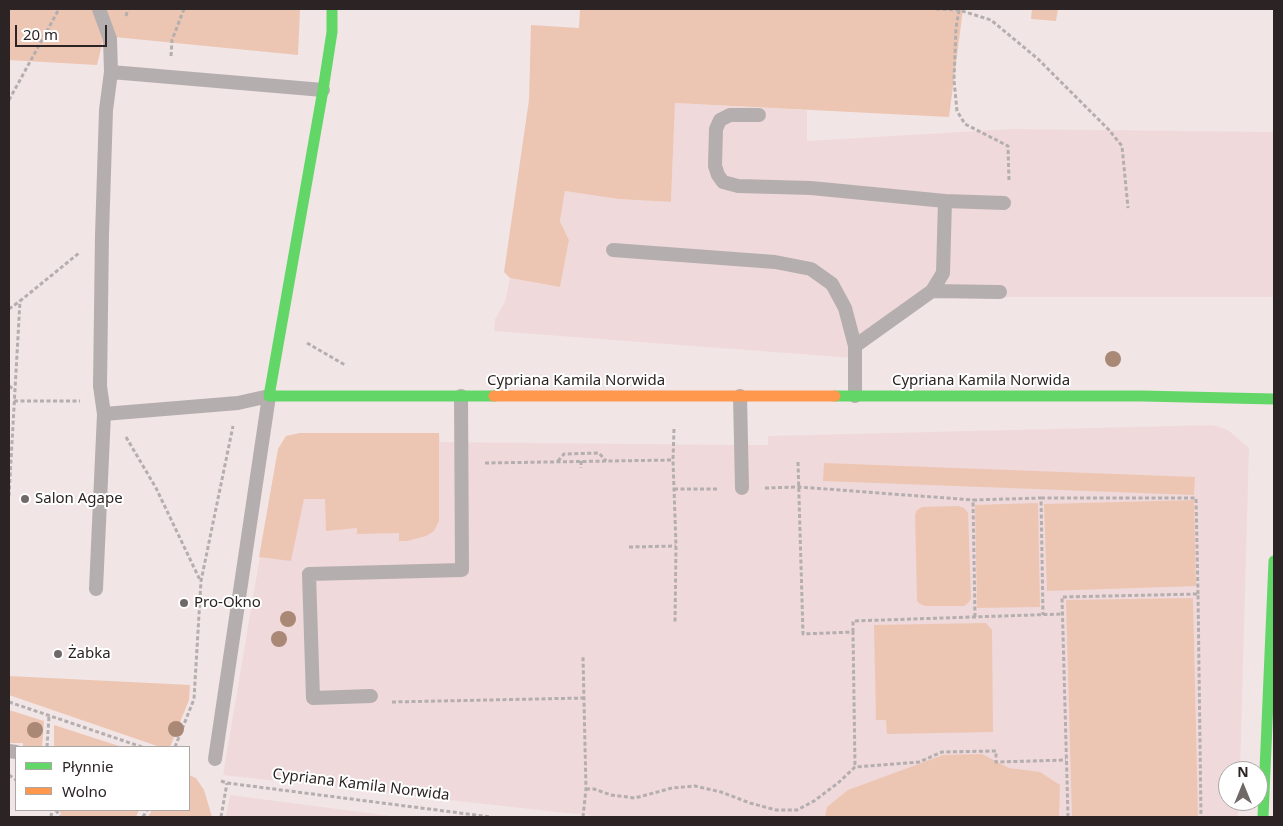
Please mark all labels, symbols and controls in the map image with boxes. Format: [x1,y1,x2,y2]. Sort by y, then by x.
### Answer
scale bar [18,15,110,47]
text: 20 m [23,24,58,44]
street label: Cypriana Kamila Norwida [487,372,665,390]
street label: Cypriana Kamila Norwida [892,372,1070,390]
place label: Salon Agape [35,490,123,508]
marker: Salon Agape [19,493,31,505]
place label: Pro-Okno [194,594,261,612]
marker: Pro-Okno [178,597,190,609]
place label: Żabka [68,645,111,663]
marker: Żabka [52,648,64,660]
legend [15,746,190,811]
text: Płynnie [62,756,113,776]
north arrow [1218,761,1268,811]
text: N [1237,762,1249,781]
street label: Cypriana Kamila Norwida [271,765,451,805]
text: Wolno [62,781,107,801]

